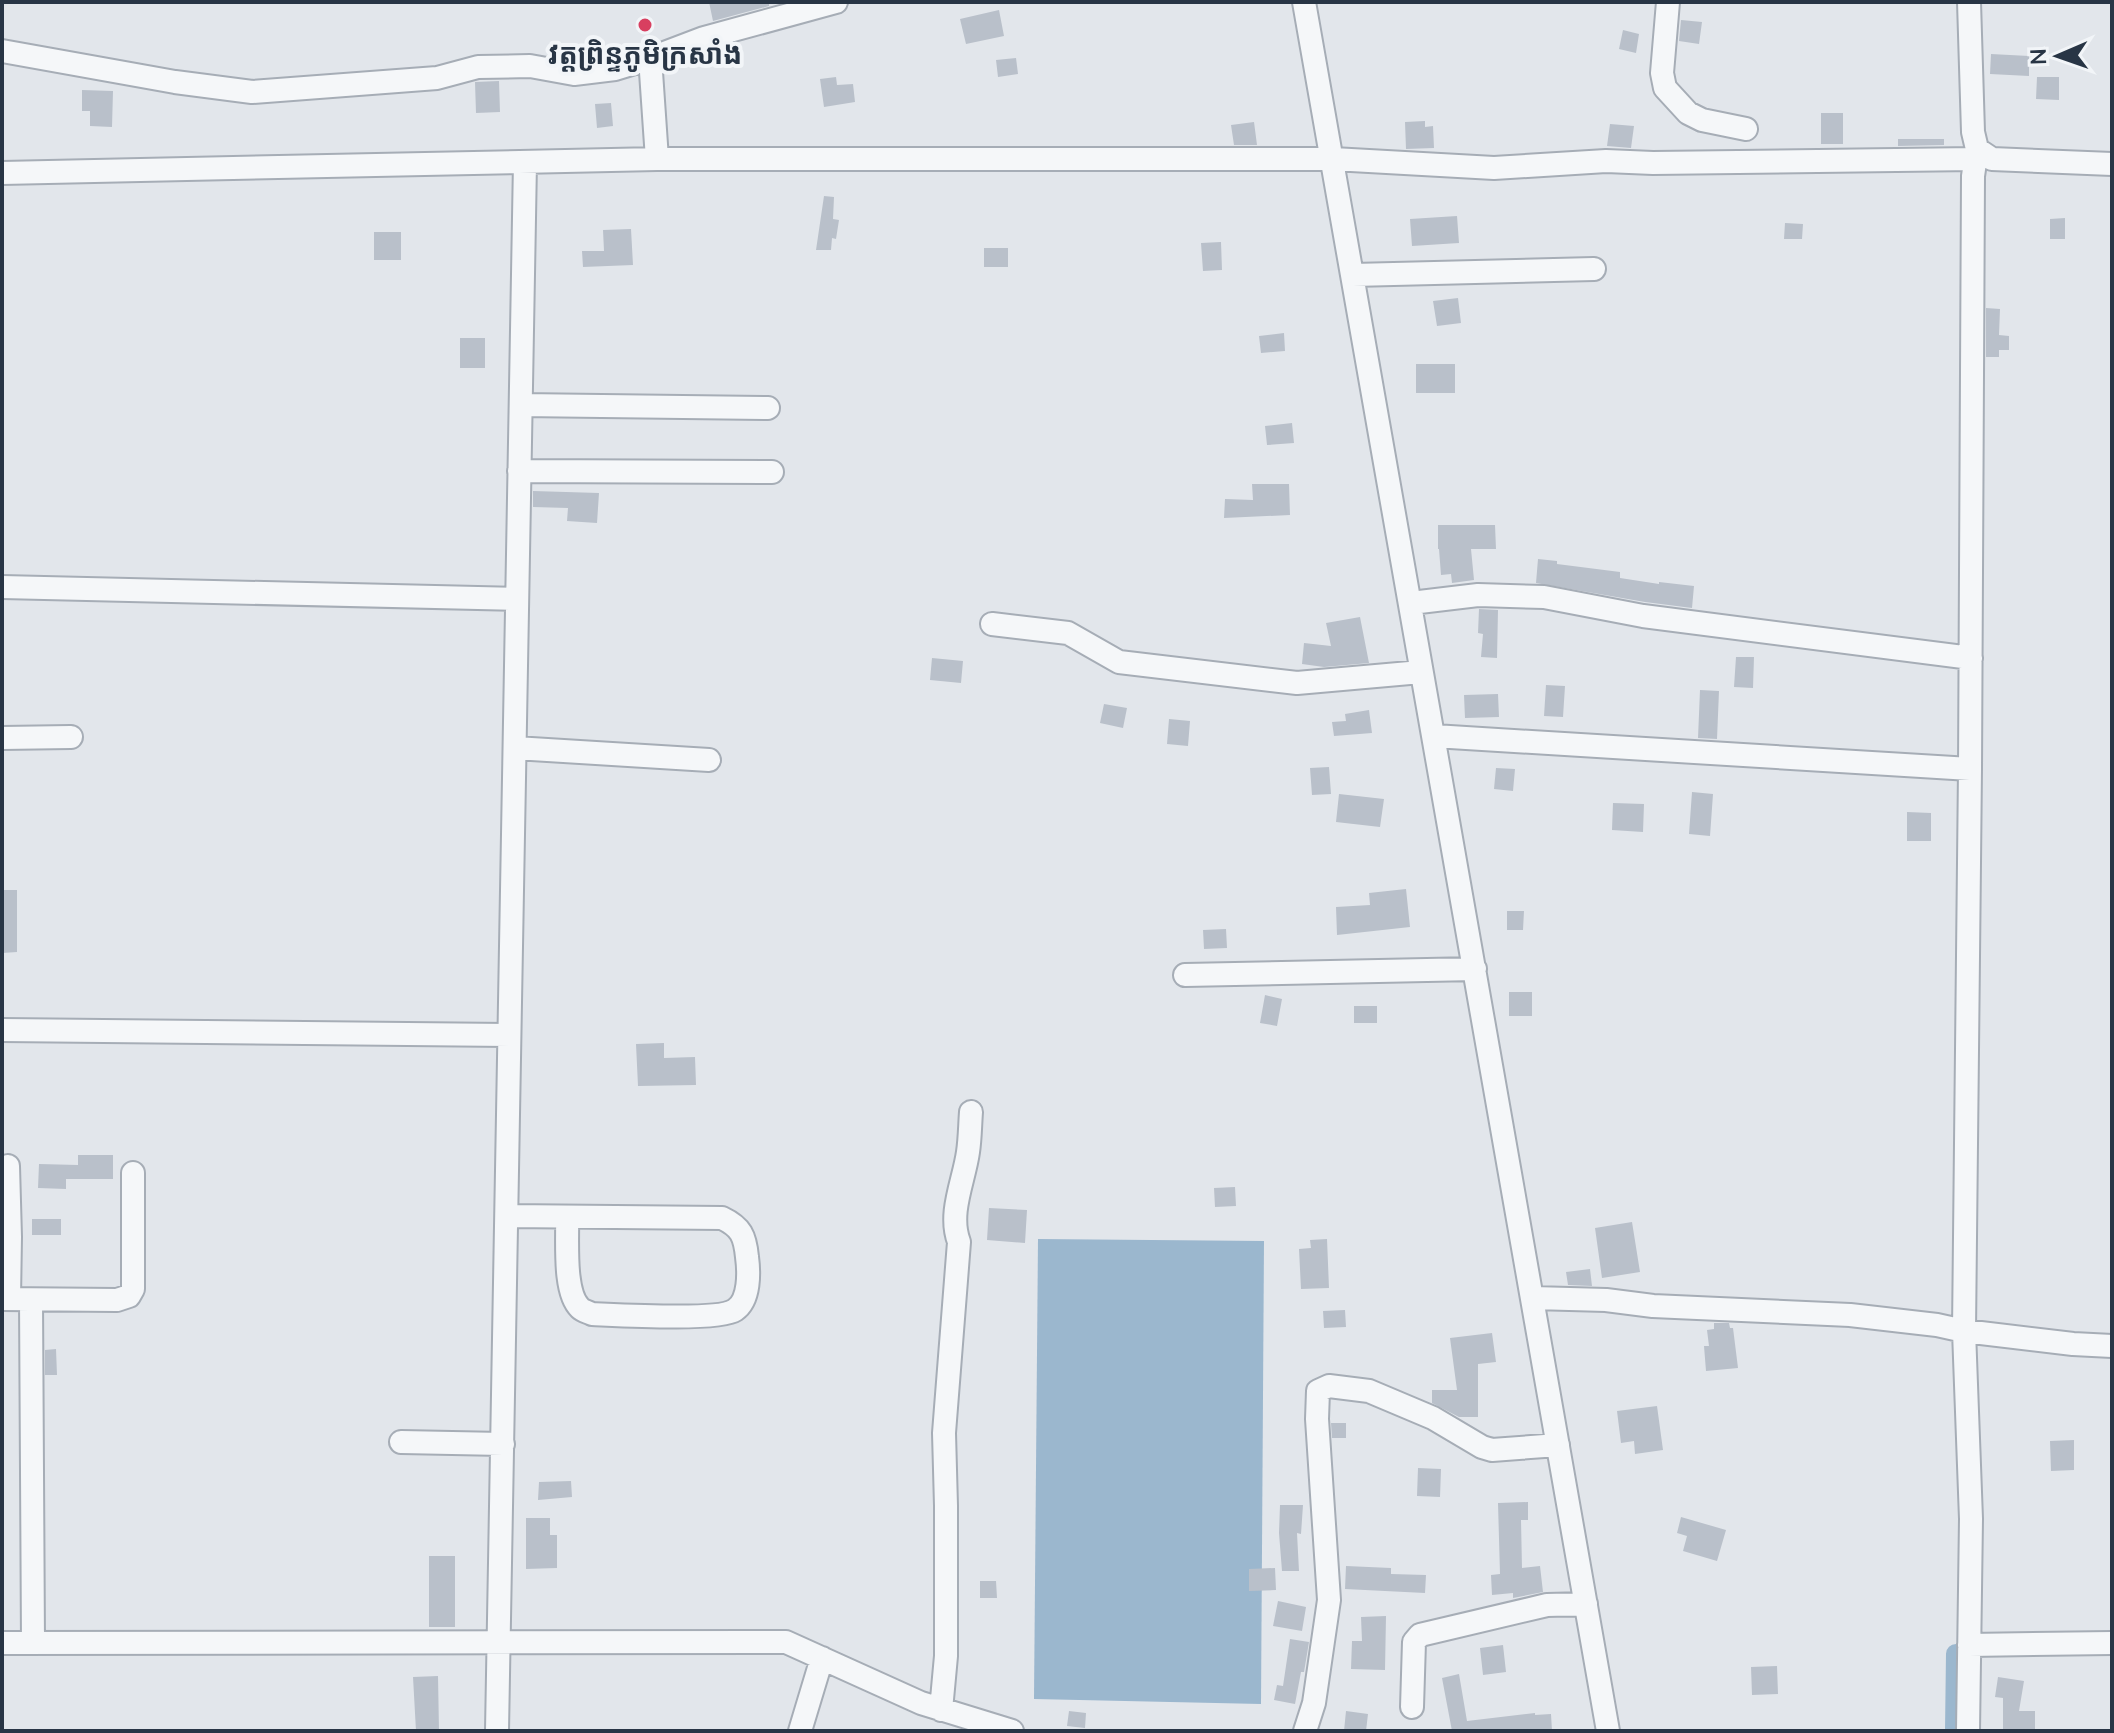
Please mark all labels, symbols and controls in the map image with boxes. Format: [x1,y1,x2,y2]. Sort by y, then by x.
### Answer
marker: វត្តព្រិន្ទភូមិក្រសាំង [636,16,654,34]
north arrow [2018,16,2098,96]
place label: វត្តព្រិន្ទភូមិក្រសាំង [548,36,742,72]
text: N [2024,48,2052,65]

